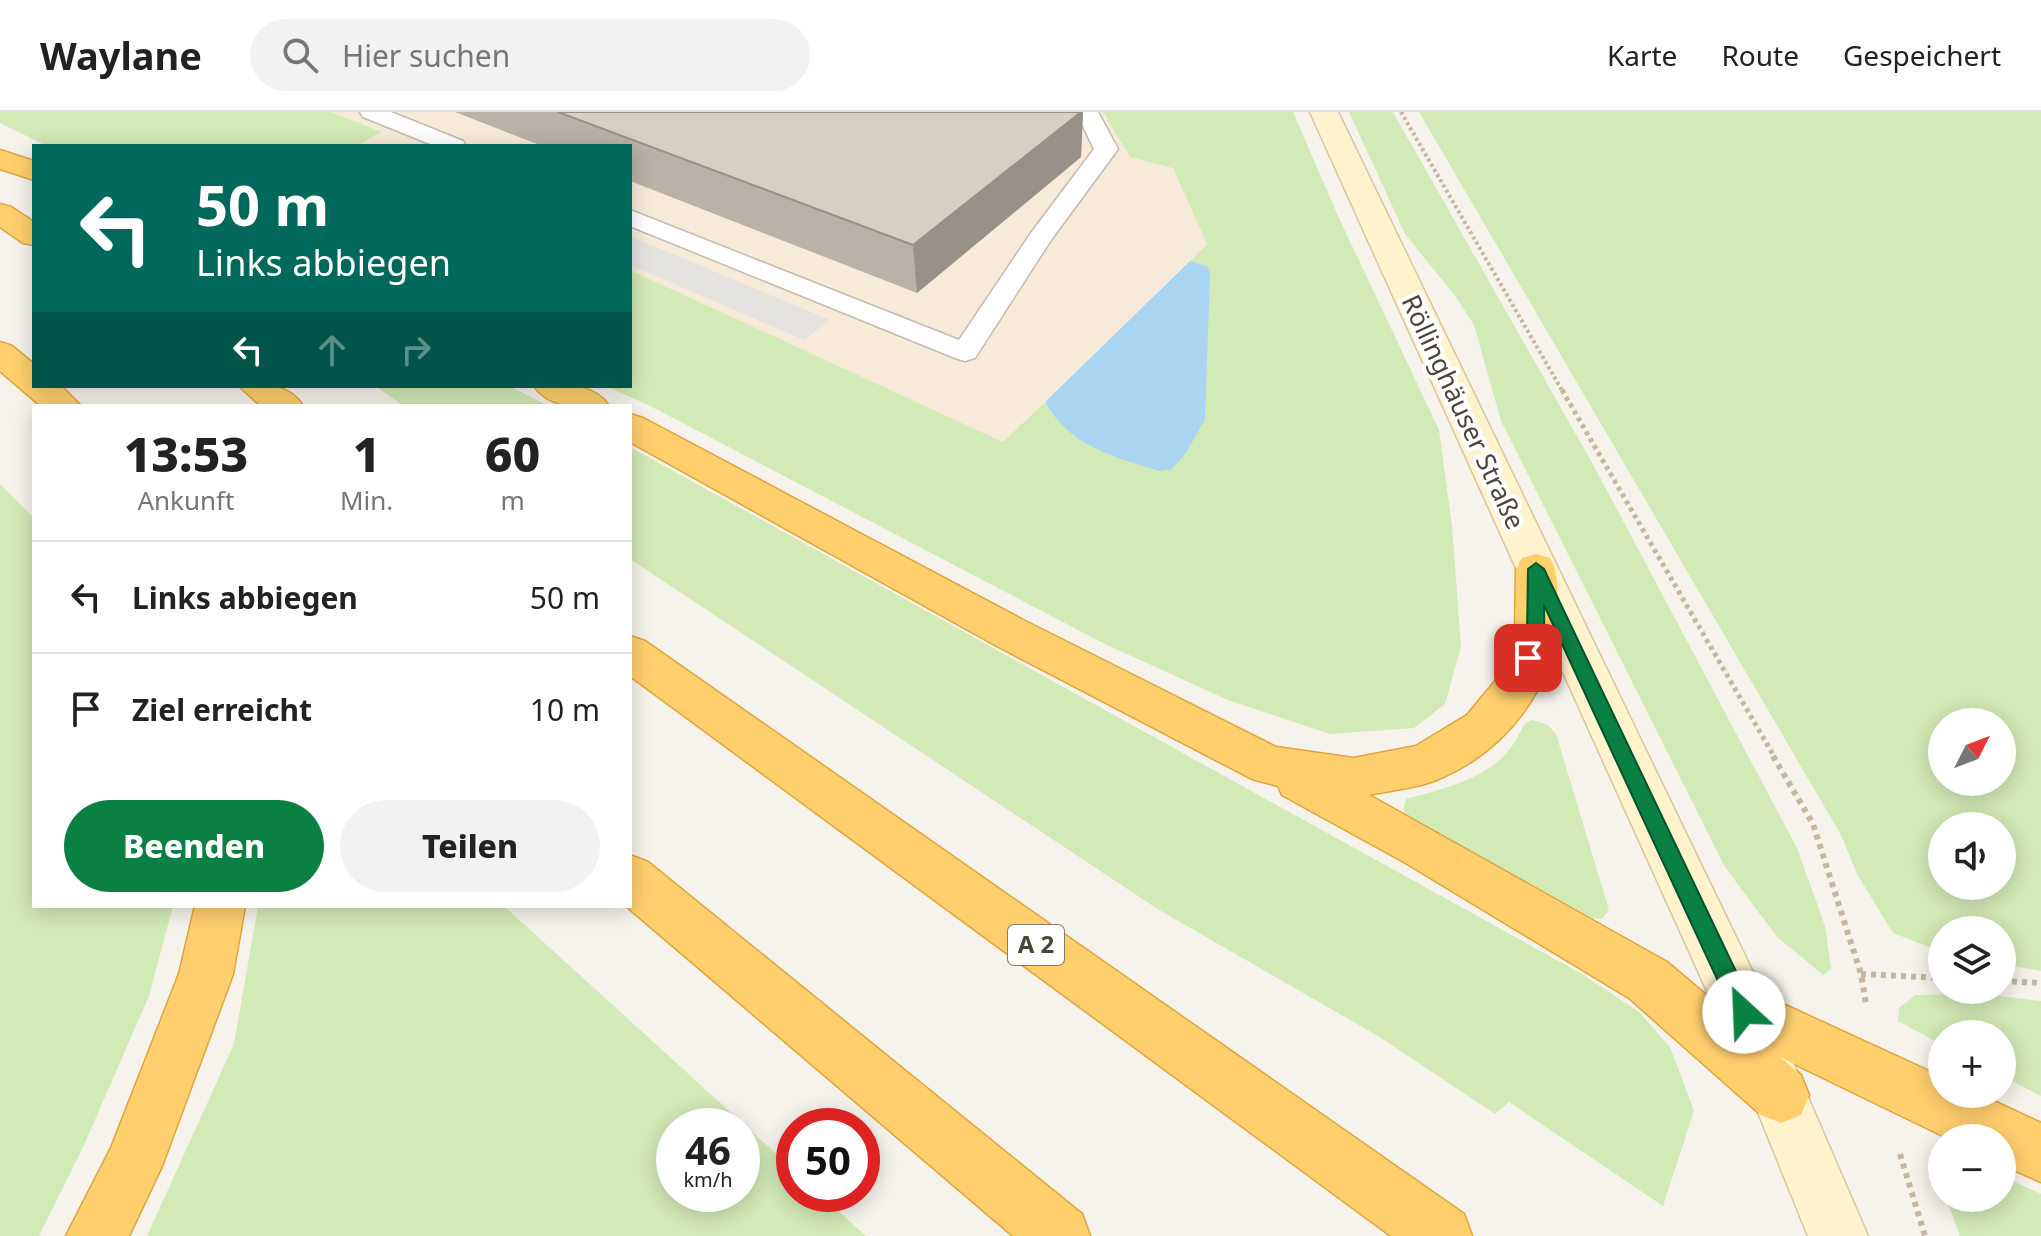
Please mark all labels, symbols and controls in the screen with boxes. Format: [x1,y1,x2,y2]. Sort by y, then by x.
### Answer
search box [250,19,810,91]
text: Waylane [40,29,202,81]
icon: search [278,33,322,77]
text: Hier suchen [342,35,510,76]
text: Karte [1607,36,1677,74]
text: Route [1721,36,1799,74]
text: Gespeichert [1843,36,2001,74]
text: 50 m [196,166,329,242]
icon: left [64,176,168,280]
text: Links abbiegen [196,238,451,287]
street label: Röllinghäuser Straße [1394,288,1534,535]
icon: left [226,328,270,372]
icon: ahead [310,328,354,372]
icon: right [394,328,438,372]
text: 13:53 [124,421,248,486]
text: 1 [353,421,380,486]
text: 60 [485,421,540,486]
text: Ankunft [137,482,234,518]
text: Min. [340,482,393,518]
text: m [500,482,525,518]
icon: left [64,575,108,619]
text: Links abbiegen [132,577,358,618]
text: 50 m [530,577,600,618]
pin [1494,624,1562,692]
icon: arrive [1506,636,1550,680]
icon: arrive [64,687,108,731]
text: Ziel erreicht [132,689,312,730]
text: 10 m [530,689,600,730]
north arrow [1928,708,2016,796]
map controls [1928,708,2016,1212]
button: Beenden [64,800,324,892]
button: Teilen [340,800,600,892]
button: sound [1928,812,2016,900]
button: layers [1928,916,2016,1004]
road number: A 2 [1008,925,1064,965]
position arrow [1702,970,1786,1054]
button: + [1928,1020,2016,1108]
speed limit sign: 50 [776,1108,880,1212]
text: 46 [685,1122,731,1177]
button: − [1928,1124,2016,1212]
text: km/h [683,1166,733,1193]

